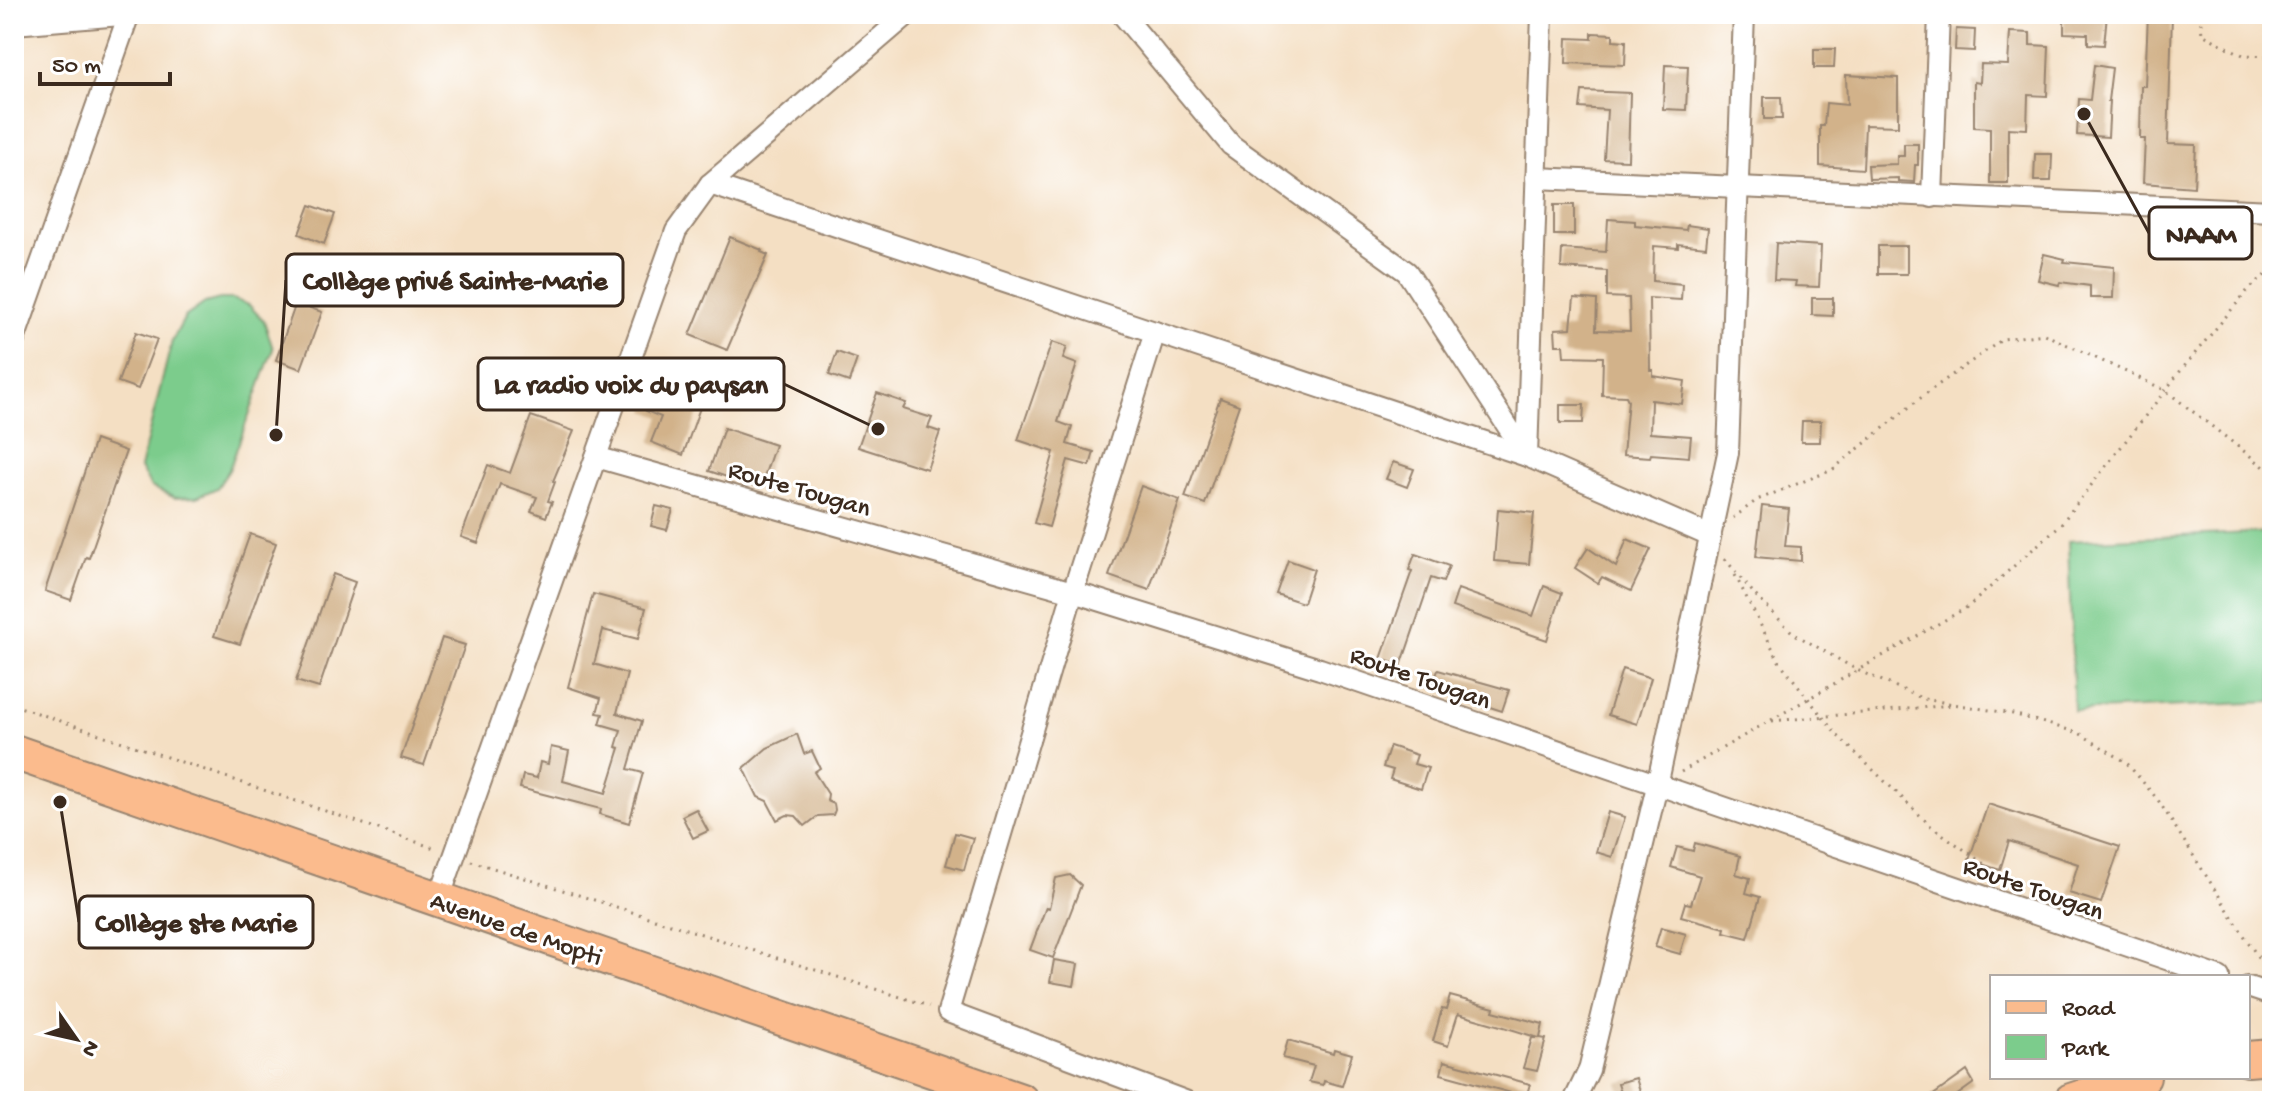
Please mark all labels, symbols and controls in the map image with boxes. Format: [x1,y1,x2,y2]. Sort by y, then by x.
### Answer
scale bar [40,36,170,86]
text: 50 m [52,53,101,82]
callout: NAAM [2149,207,2252,259]
text: NAAM [2166,221,2238,254]
callout: Collège privé Sainte-Marie [286,254,623,306]
text: Collège privé Sainte-Marie [303,267,609,300]
callout: La radio voix du paysan [478,358,784,410]
text: La radio voix du paysan [494,371,769,404]
street label: Route Tougan [724,456,874,527]
street label: Route Tougan [1345,642,1495,719]
street label: Route Tougan [1958,853,2108,930]
street label: Avenue de Mopti [426,887,606,975]
callout: Collège ste Marie [79,896,313,948]
text: Collège ste Marie [95,909,298,942]
legend [1990,975,2250,1079]
text: Road [2062,996,2116,1025]
north arrow [36,999,116,1079]
text: N [74,1035,104,1061]
text: Park [2061,1036,2110,1065]

